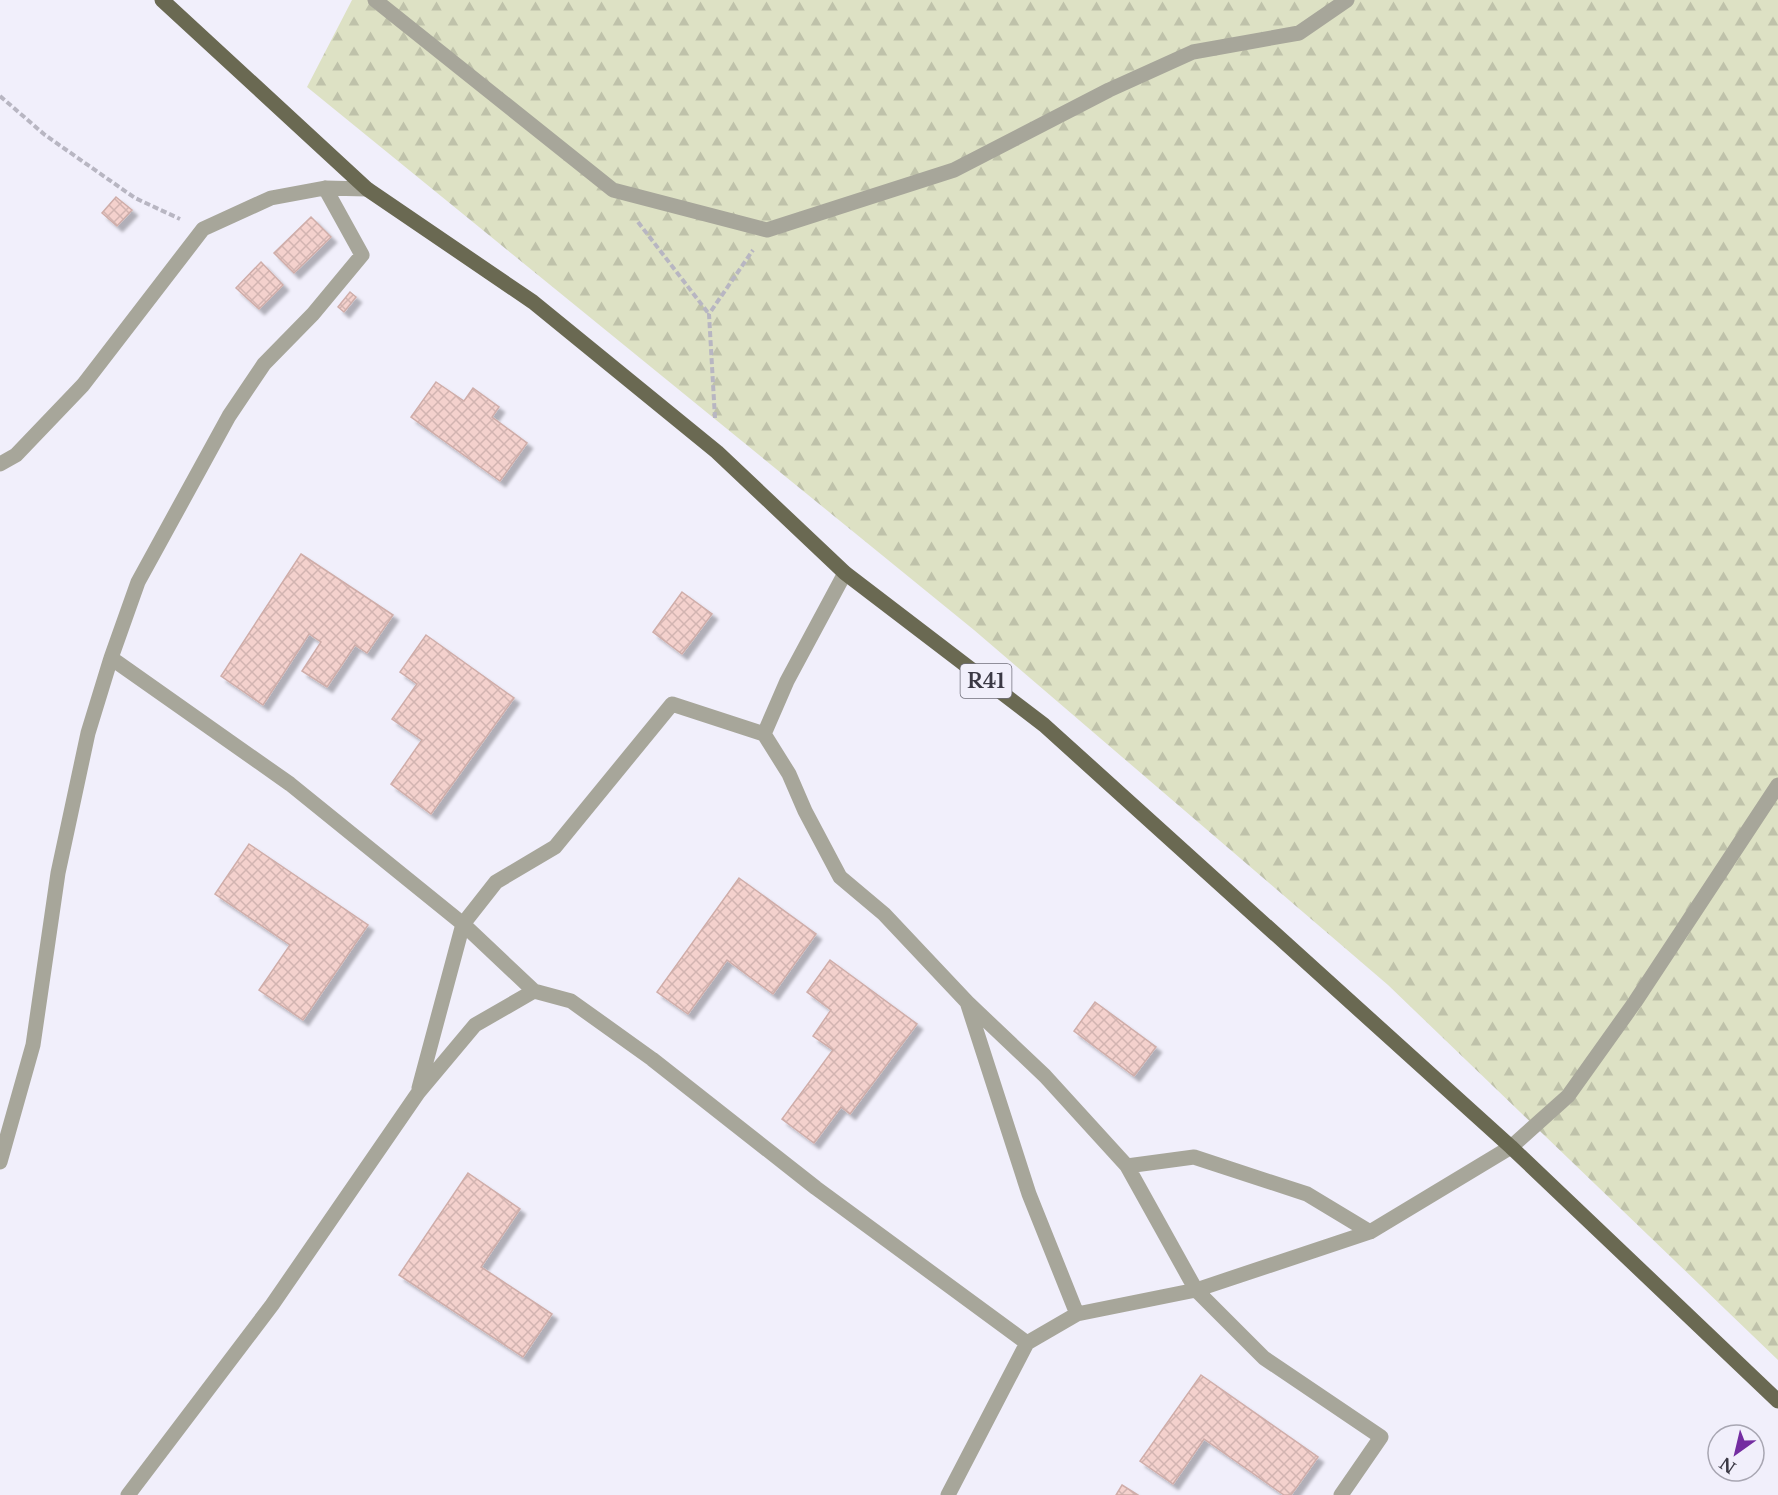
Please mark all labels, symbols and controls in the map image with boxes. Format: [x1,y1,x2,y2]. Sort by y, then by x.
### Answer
road number: R41 [960,664,1012,698]
north arrow [1706,1423,1766,1483]
text: N [1716,1453,1739,1478]

